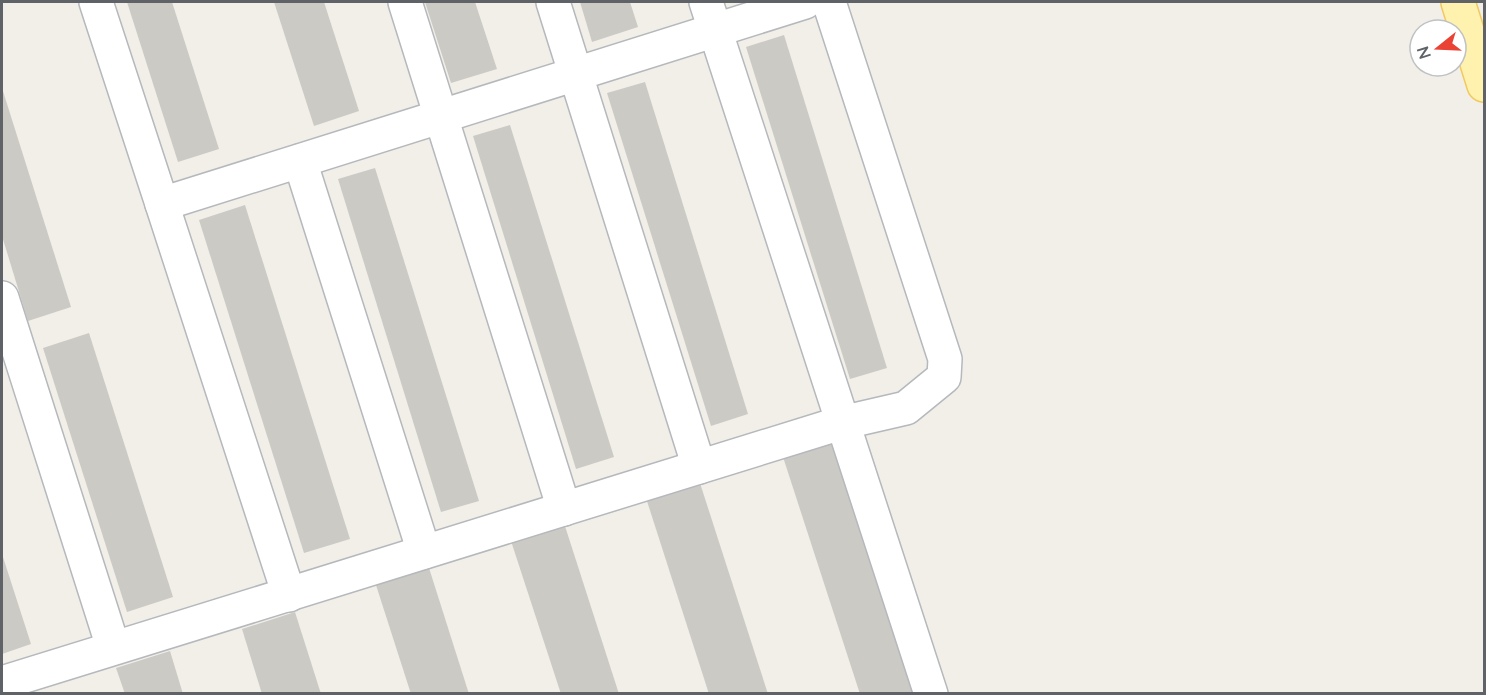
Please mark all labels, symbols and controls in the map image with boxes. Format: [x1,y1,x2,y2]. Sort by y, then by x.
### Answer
north arrow [1408,18,1468,78]
text: N [1412,44,1434,62]

